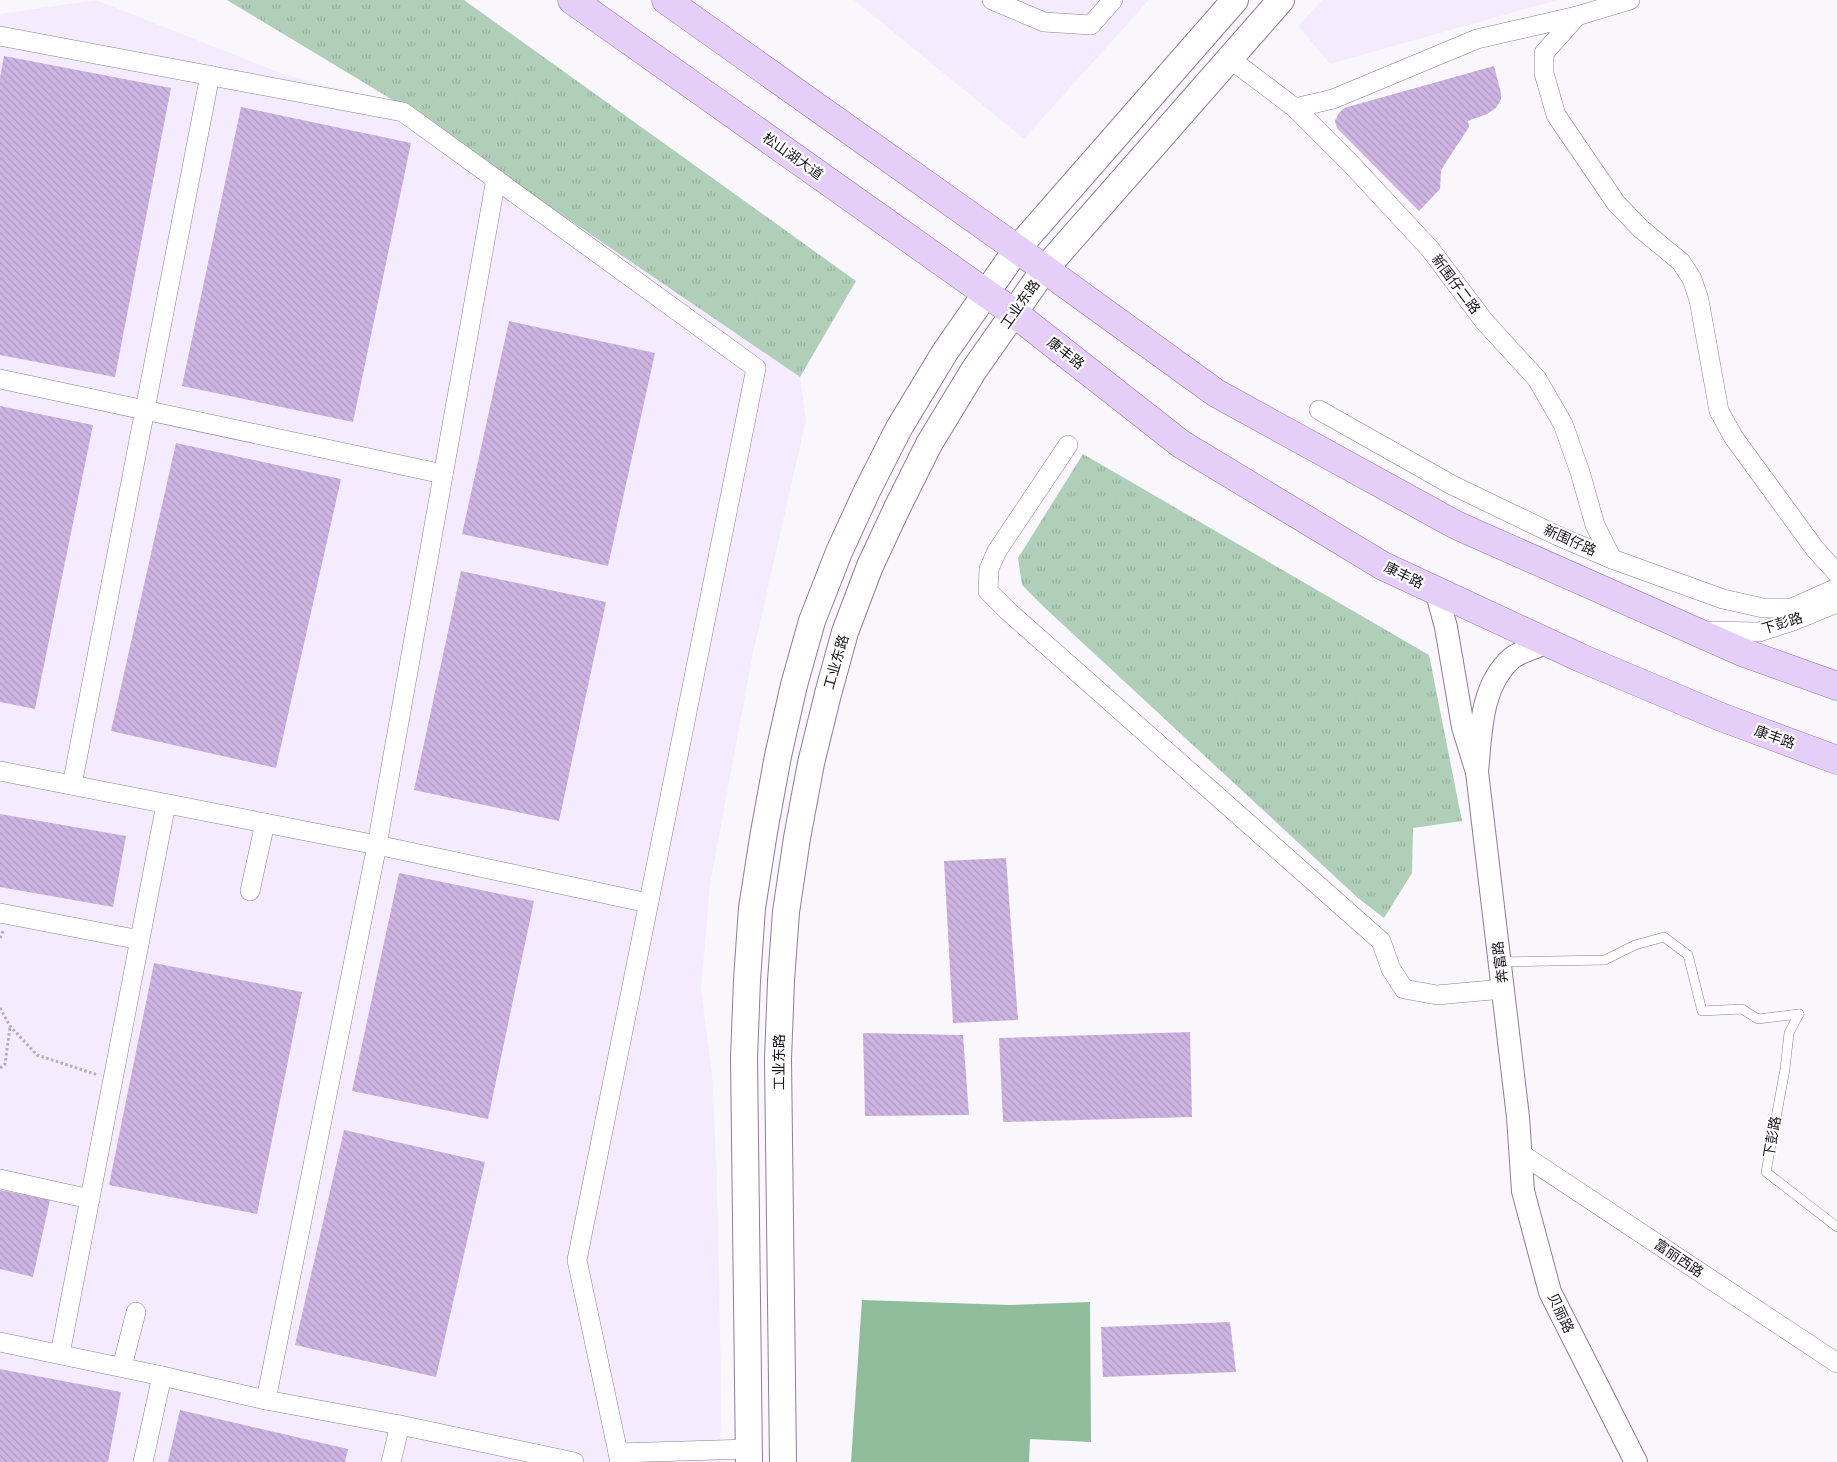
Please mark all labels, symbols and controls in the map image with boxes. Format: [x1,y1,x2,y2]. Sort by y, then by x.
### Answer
street label: 松山湖大道 [759,129,827,183]
street label: 新围仔二路 [1428,251,1484,317]
street label: 工业东路 [997,276,1043,332]
street label: 康丰路 [1044,333,1088,373]
street label: 新围仔路 [1541,520,1599,560]
street label: 康丰路 [1381,558,1427,592]
street label: 下彭路 [1759,608,1805,638]
street label: 工业东路 [820,633,852,691]
street label: 康丰路 [1752,721,1798,753]
street label: 奔富路 [1489,940,1511,984]
street label: 工业东路 [770,1034,788,1090]
street label: 下彭路 [1759,1115,1785,1159]
street label: 富丽西路 [1651,1235,1707,1281]
street label: 贝丽路 [1544,1290,1578,1336]

